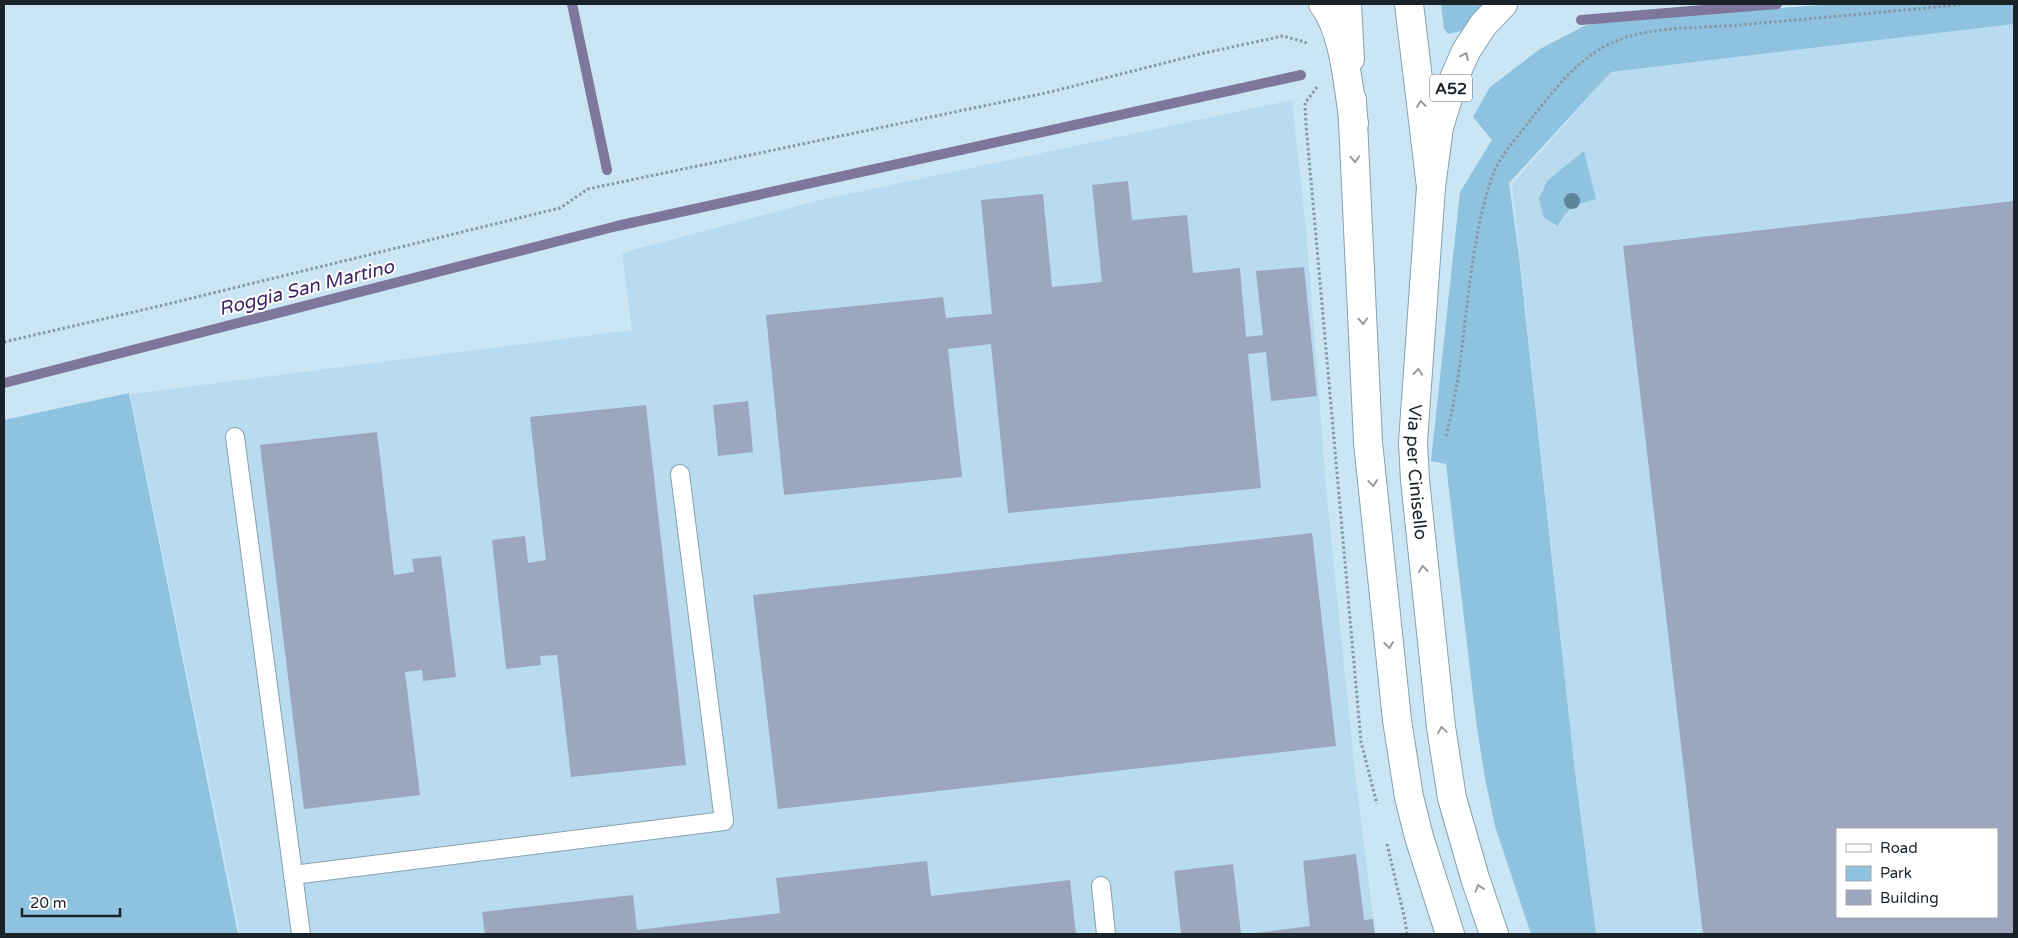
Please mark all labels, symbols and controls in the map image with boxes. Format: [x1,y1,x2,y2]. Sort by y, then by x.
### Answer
one-way arrow [1458,52,1469,61]
road number: A52 [1430,75,1472,102]
one-way arrow [1416,99,1427,107]
one-way arrow [1350,155,1361,163]
water label: Roggia San Martino [216,255,397,320]
one-way arrow [1357,317,1368,325]
one-way arrow [1413,368,1424,376]
street label: Via per Cinisello [1402,403,1432,541]
one-way arrow [1367,479,1378,487]
one-way arrow [1418,564,1429,572]
one-way arrow [1383,641,1394,649]
one-way arrow [1437,726,1447,735]
legend [1836,828,1998,918]
text: Road [1880,839,1918,857]
text: Park [1880,864,1912,882]
one-way arrow [1474,884,1484,893]
scale bar [22,886,120,918]
text: Building [1880,889,1939,907]
text: 20 m [30,894,67,912]

